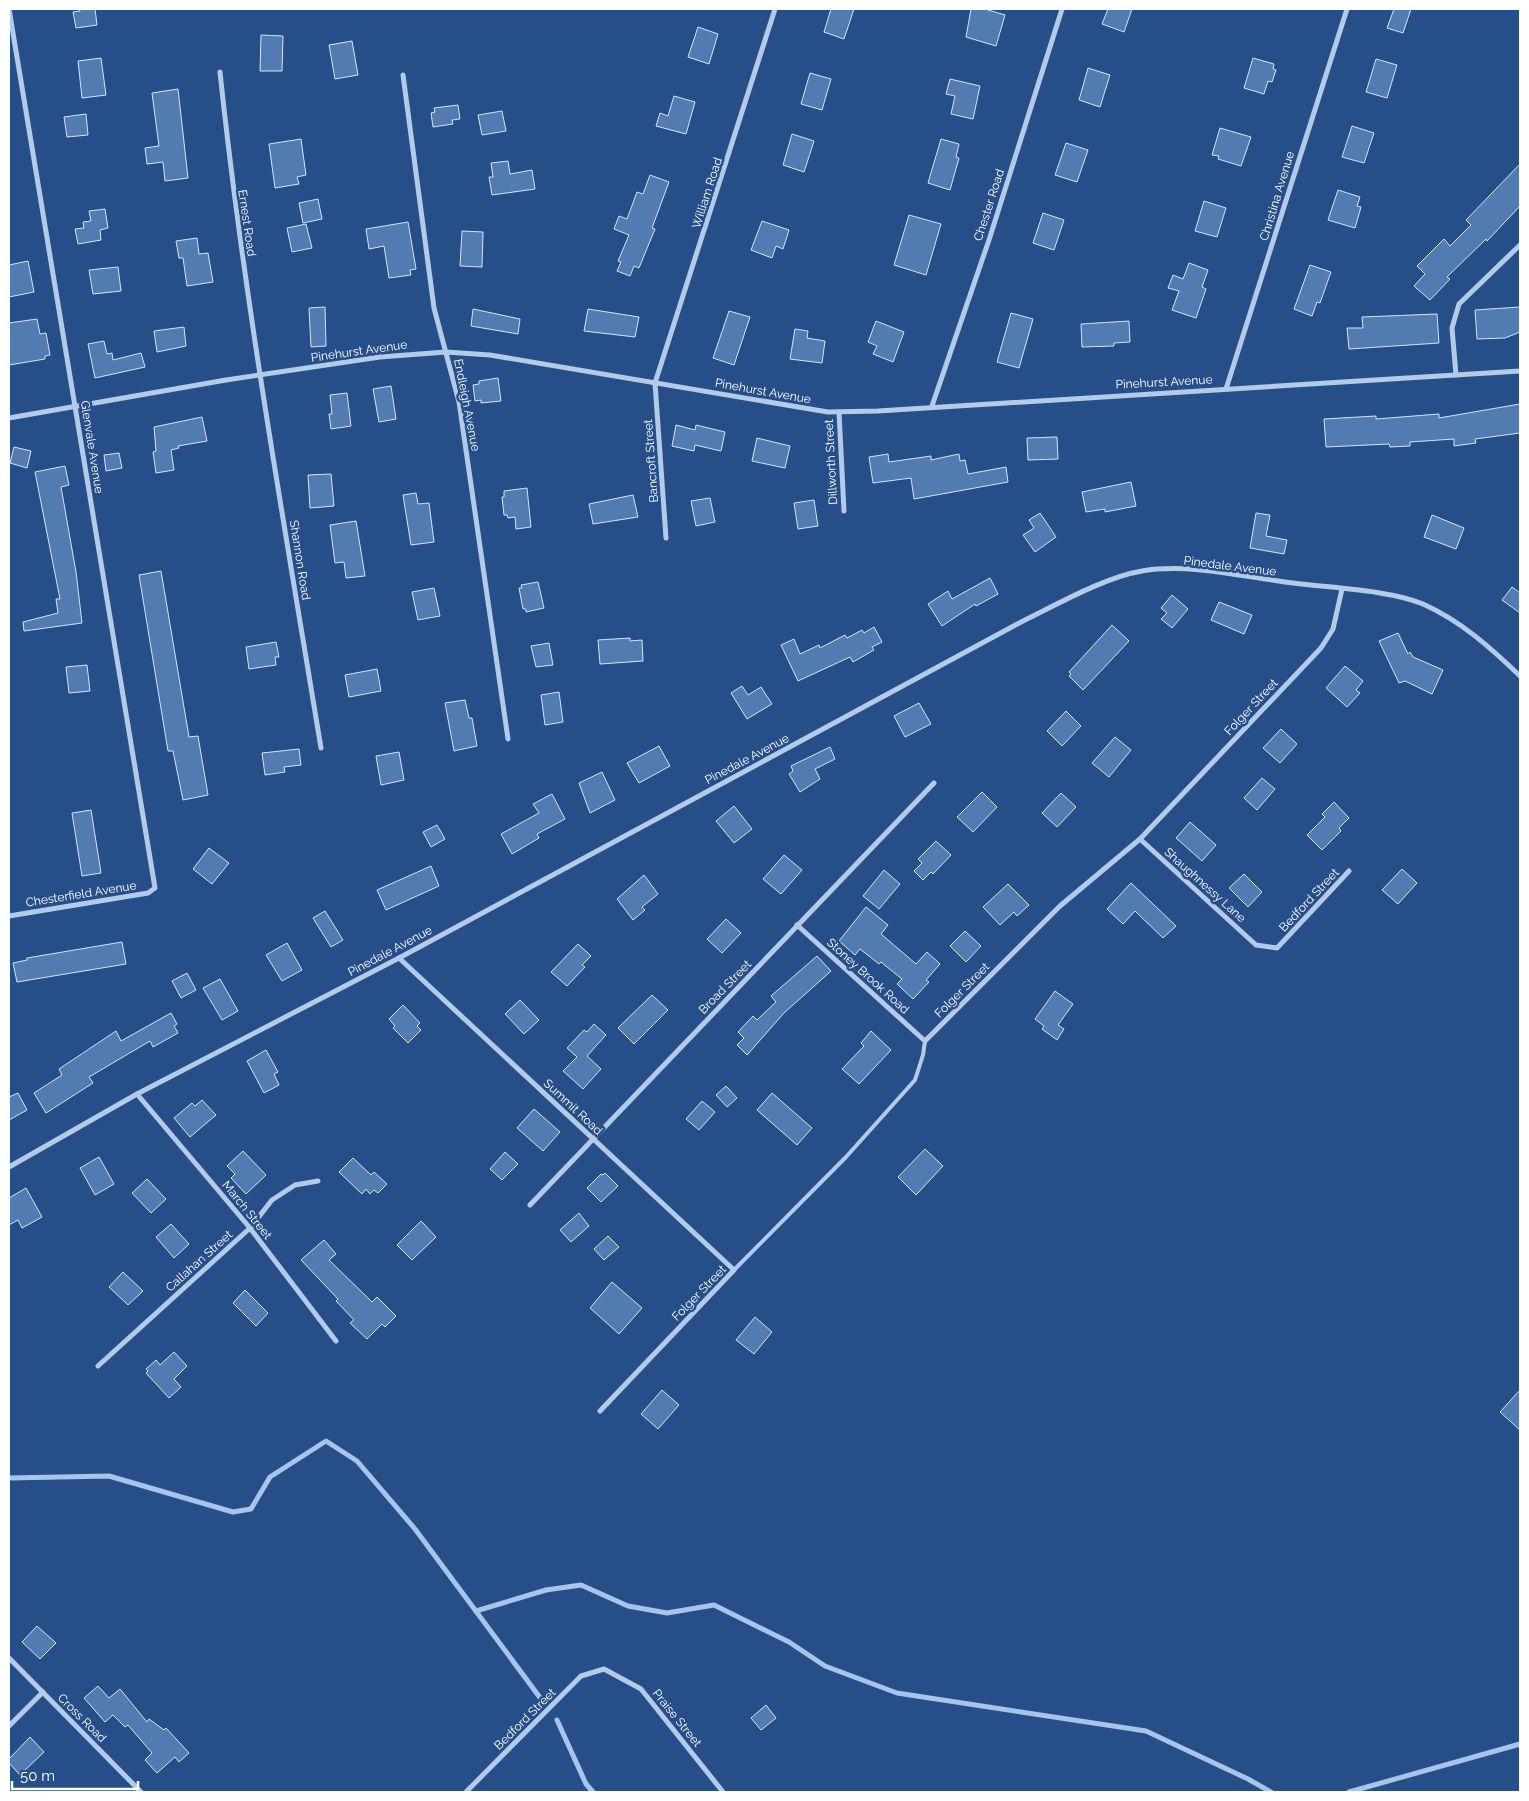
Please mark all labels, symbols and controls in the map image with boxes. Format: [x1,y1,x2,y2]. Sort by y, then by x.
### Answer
street label: Christina Avenue [1257,150,1297,242]
street label: William Road [689,156,725,230]
street label: Chester Road [971,167,1007,243]
street label: Ernest Road [235,189,259,257]
street label: Pinehurst Avenue [310,337,408,365]
street label: Endleigh Avenue [451,358,483,452]
street label: Pinehurst Avenue [1115,372,1213,392]
street label: Pinehurst Avenue [714,376,812,406]
street label: Glenvale Avenue [78,400,106,494]
street label: Bancroft Street [641,419,661,503]
street label: Dillworth Street [822,419,840,505]
street label: Shannon Road [287,519,313,601]
street label: Pinedale Avenue [1183,553,1277,579]
street label: Folger Street [1221,676,1281,738]
street label: Pinedale Avenue [703,731,791,787]
street label: Shaughnessy Lane [1161,845,1249,925]
street label: Bedford Street [1276,866,1342,934]
street label: Chesterfield Avenue [25,878,137,910]
street label: Pinedale Avenue [346,923,434,979]
street label: Stoney Brook Road [824,935,912,1017]
street label: Broad Street [696,957,754,1017]
street label: Folger Street [932,960,992,1020]
street label: Summit Road [541,1076,605,1138]
street label: March Street [219,1178,275,1242]
street label: Callahan Street [163,1227,235,1295]
street label: Folger Street [669,1262,729,1324]
street label: Bedford Street [491,1685,559,1753]
street label: Praise Street [650,1686,704,1750]
street label: Cross Road [55,1691,109,1745]
scale bar [12,1758,139,1790]
text: 50 m [20,1767,55,1785]

